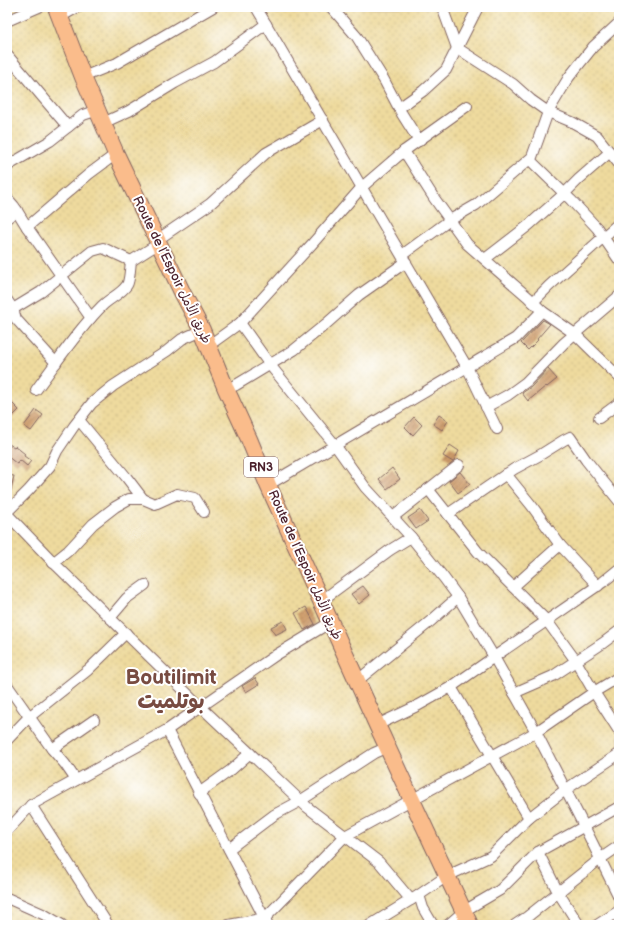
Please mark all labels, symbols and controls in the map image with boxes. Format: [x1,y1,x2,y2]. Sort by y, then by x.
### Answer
street label: Route de l’Espoir طريق الأمل [129,193,216,346]
road number: RN3 [244,457,278,477]
street label: Route de l’Espoir طريق الأمل [265,487,346,642]
district label: Boutilimit بوتلميت [125,665,217,714]

